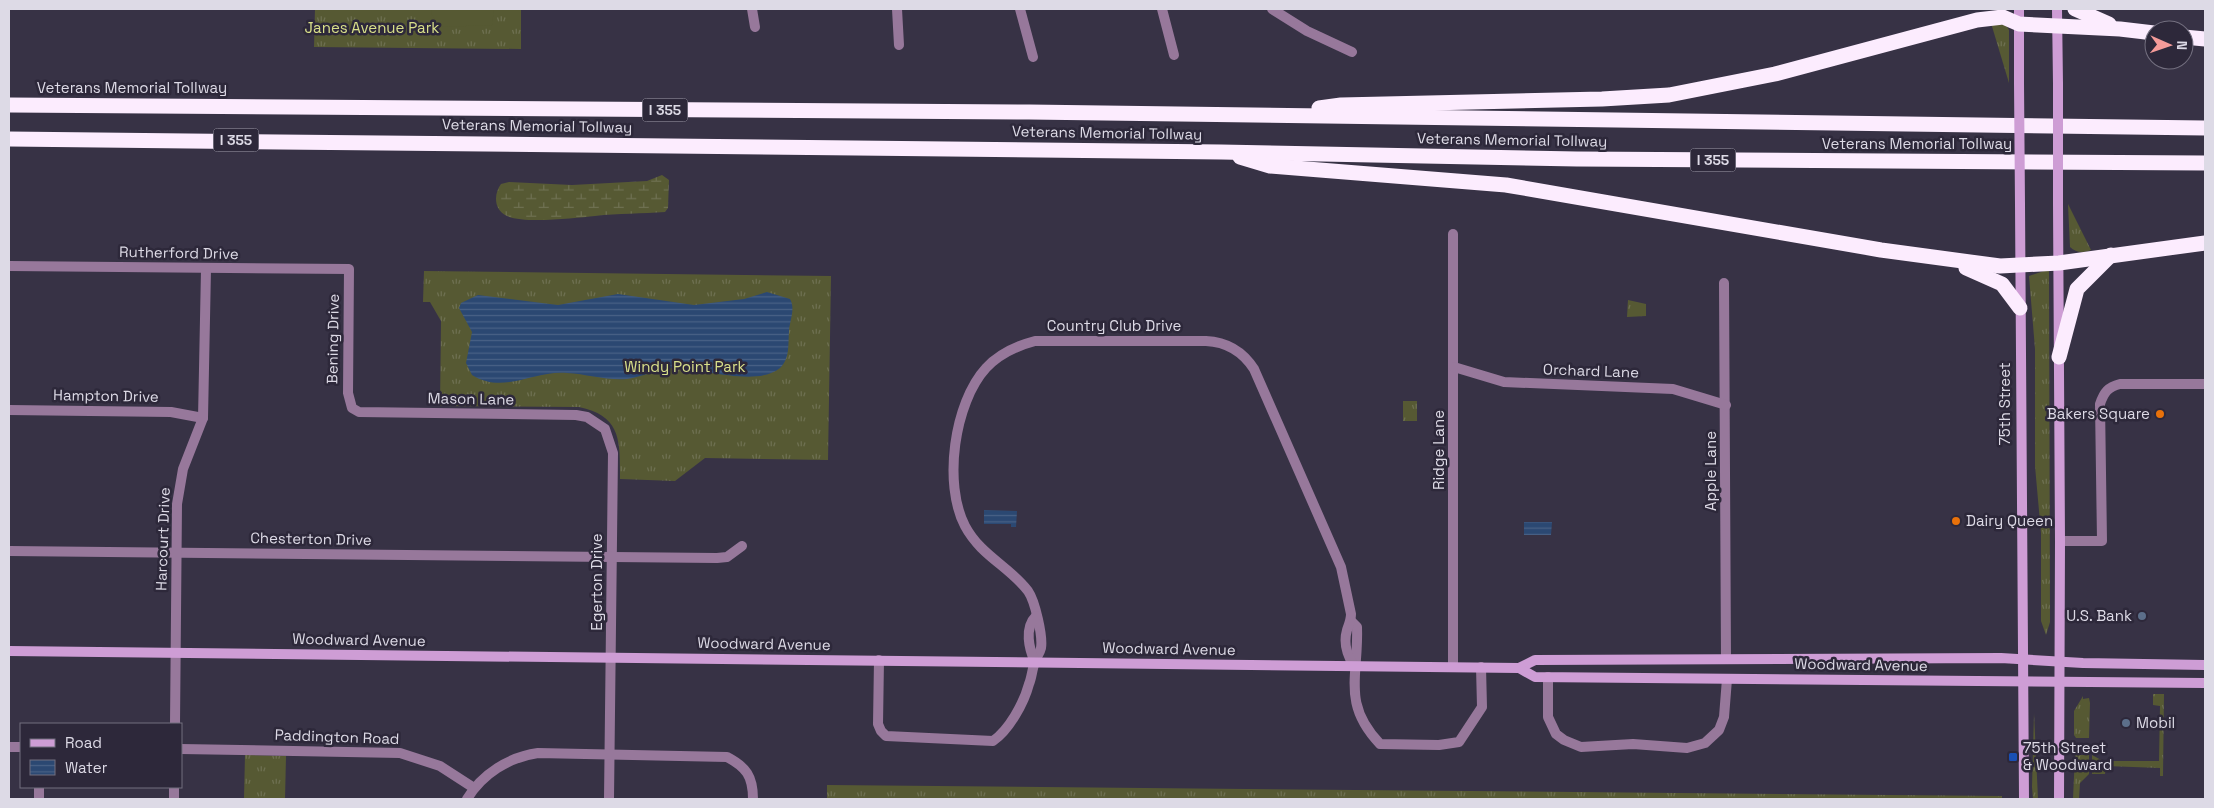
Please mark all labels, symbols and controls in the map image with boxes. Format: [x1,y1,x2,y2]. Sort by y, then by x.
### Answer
park label: Janes Avenue Park [305,18,439,37]
north arrow [2144,20,2194,70]
text: N [2173,40,2191,50]
street label: Veterans Memorial Tollway [37,78,227,97]
road number: I 355 [642,98,688,122]
street label: Veterans Memorial Tollway [442,114,632,137]
street label: Veterans Memorial Tollway [1012,121,1202,144]
road number: I 355 [214,128,258,152]
street label: Veterans Memorial Tollway [1417,128,1607,151]
street label: Veterans Memorial Tollway [1822,134,2012,153]
road number: I 355 [1690,148,1736,172]
street label: Rutherford Drive [119,242,239,263]
street label: Bening Drive [322,294,343,384]
street label: Country Club Drive [1047,316,1181,335]
park label: Windy Point Park [624,357,746,376]
street label: Orchard Lane [1543,359,1639,382]
street label: 75th Street [1995,362,2014,446]
street label: Hampton Drive [53,385,159,406]
street label: Mason Lane [428,388,515,409]
place label: Bakers Square [2047,404,2150,423]
marker: Bakers Square [2154,408,2166,420]
street label: Ridge Lane [1429,410,1448,490]
street label: Apple Lane [1701,431,1720,511]
street label: Harcourt Drive [151,487,174,591]
place label: Dairy Queen [1966,511,2053,530]
marker: Dairy Queen [1950,515,1962,527]
street label: Chesterton Drive [250,528,372,549]
street label: Egerton Drive [587,533,606,631]
place label: U.S. Bank [2066,606,2132,625]
marker: U.S. Bank [2136,610,2148,622]
street label: Woodward Avenue [292,629,426,650]
street label: Woodward Avenue [697,633,831,654]
street label: Woodward Avenue [1102,638,1236,659]
street label: Woodward Avenue [1794,654,1928,675]
place label: Mobil [2136,713,2175,732]
marker: Mobil [2120,717,2132,729]
legend [20,723,182,788]
street label: Paddington Road [274,725,400,748]
text: Road [65,733,102,752]
place label: 75th Street & Woodward [2023,738,2112,774]
marker: 75th Street & Woodward [2007,751,2019,763]
text: Water [65,758,108,777]

